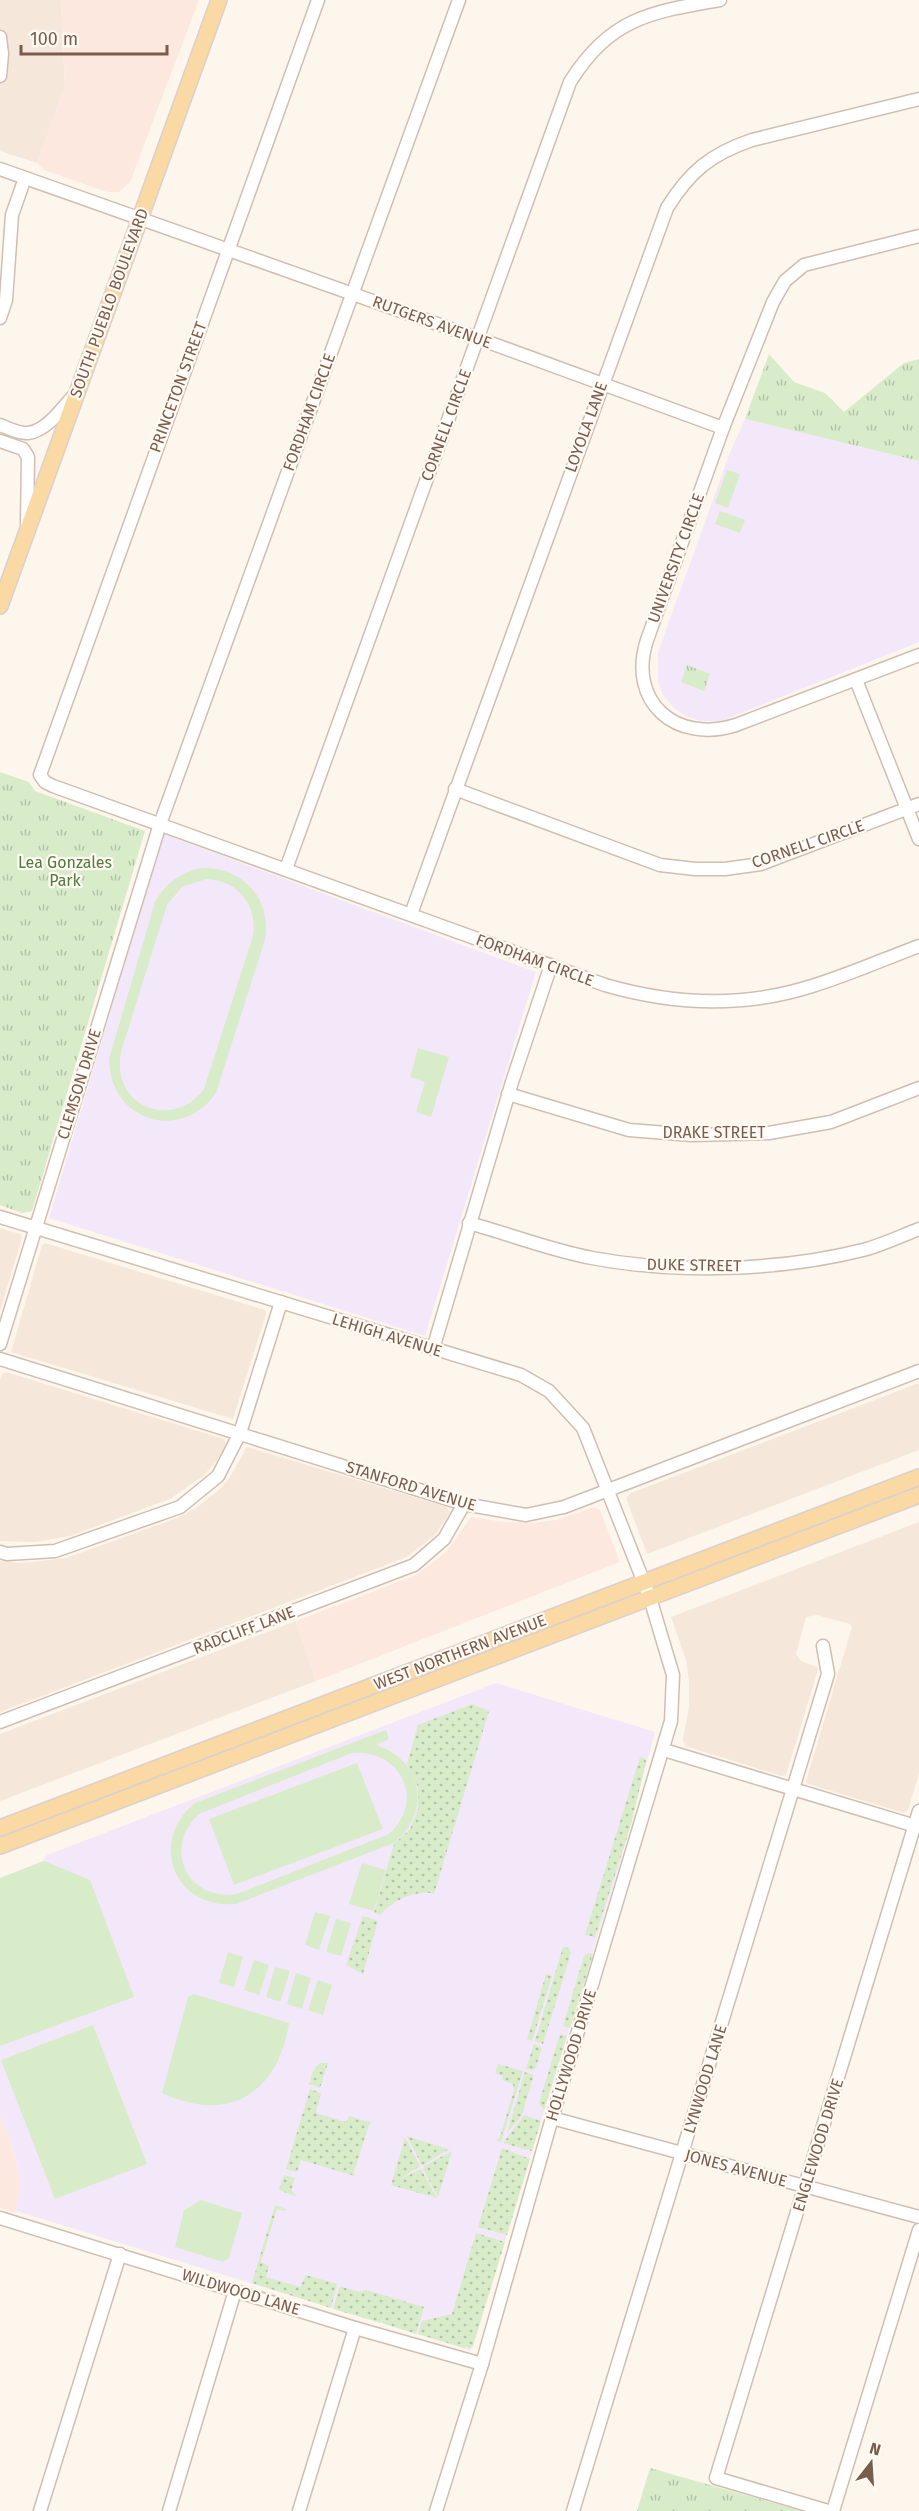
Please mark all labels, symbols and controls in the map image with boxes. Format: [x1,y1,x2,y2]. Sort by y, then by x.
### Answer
scale bar [21,18,166,56]
text: 100 m [30,28,78,50]
street label: SOUTH PUEBLO BOULEVARD [66,206,152,400]
street label: RUTGERS AVENUE [370,292,494,352]
street label: PRINCETON STREET [146,318,211,455]
street label: FORDHAM CIRCLE [279,350,339,474]
street label: CORNELL CIRCLE [417,366,475,484]
street label: LOYOLA LANE [561,379,611,475]
street label: UNIVERSITY CIRCLE [644,491,708,625]
street label: CORNELL CIRCLE [749,816,867,872]
park label: Lea Gonzales Park [18,853,112,890]
street label: FORDHAM CIRCLE [473,930,597,990]
street label: CLEMSON DRIVE [53,1026,105,1142]
street label: DRAKE STREET [662,1123,766,1142]
street label: DUKE STREET [646,1255,742,1275]
street label: LEHIGH AVENUE [330,1309,444,1361]
street label: STANFORD AVENUE [344,1457,478,1515]
street label: RADCLIFF LANE [190,1602,298,1658]
street label: WEST NORTHERN AVENUE [371,1610,549,1694]
street label: HOLLYWOOD DRIVE [542,1987,600,2123]
street label: LYNWOOD LANE [679,2022,731,2136]
street label: ENGLEWOOD DRIVE [789,2076,847,2214]
street label: JONES AVENUE [683,2145,789,2191]
street label: WILDWOOD LANE [180,2265,302,2319]
north arrow [841,2433,901,2493]
text: N [867,2438,883,2460]

